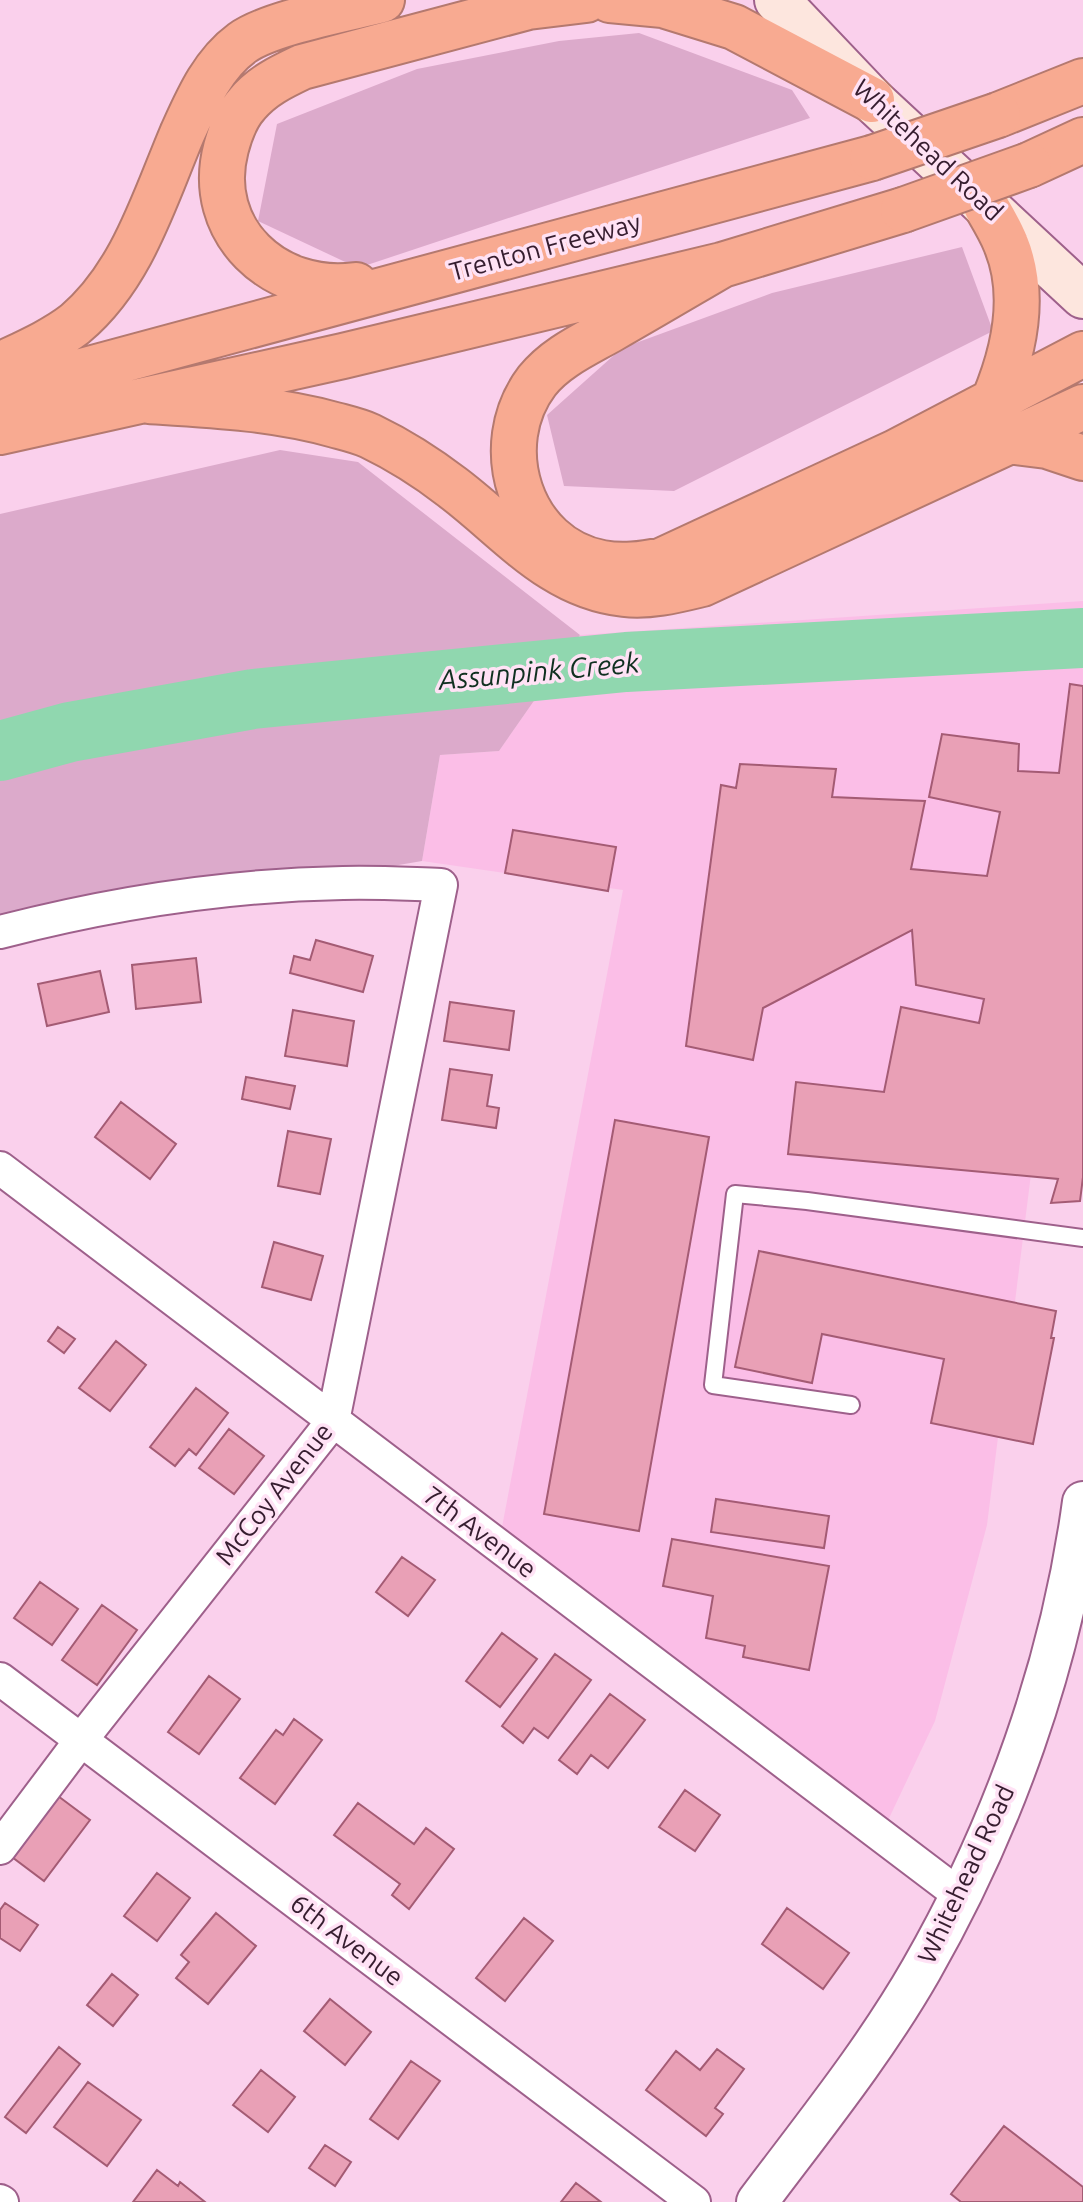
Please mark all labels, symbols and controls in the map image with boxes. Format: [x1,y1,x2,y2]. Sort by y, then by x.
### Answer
street label: Whitehead Road [848,73,1009,226]
street label: Trenton Freeway [446,207,644,286]
water label: Assunpink Creek [435,646,641,695]
street label: McCoy Avenue [209,1417,338,1570]
street label: 7th Avenue [418,1480,542,1583]
street label: Whitehead Road [912,1780,1020,1968]
street label: 6th Avenue [285,1888,409,1991]

